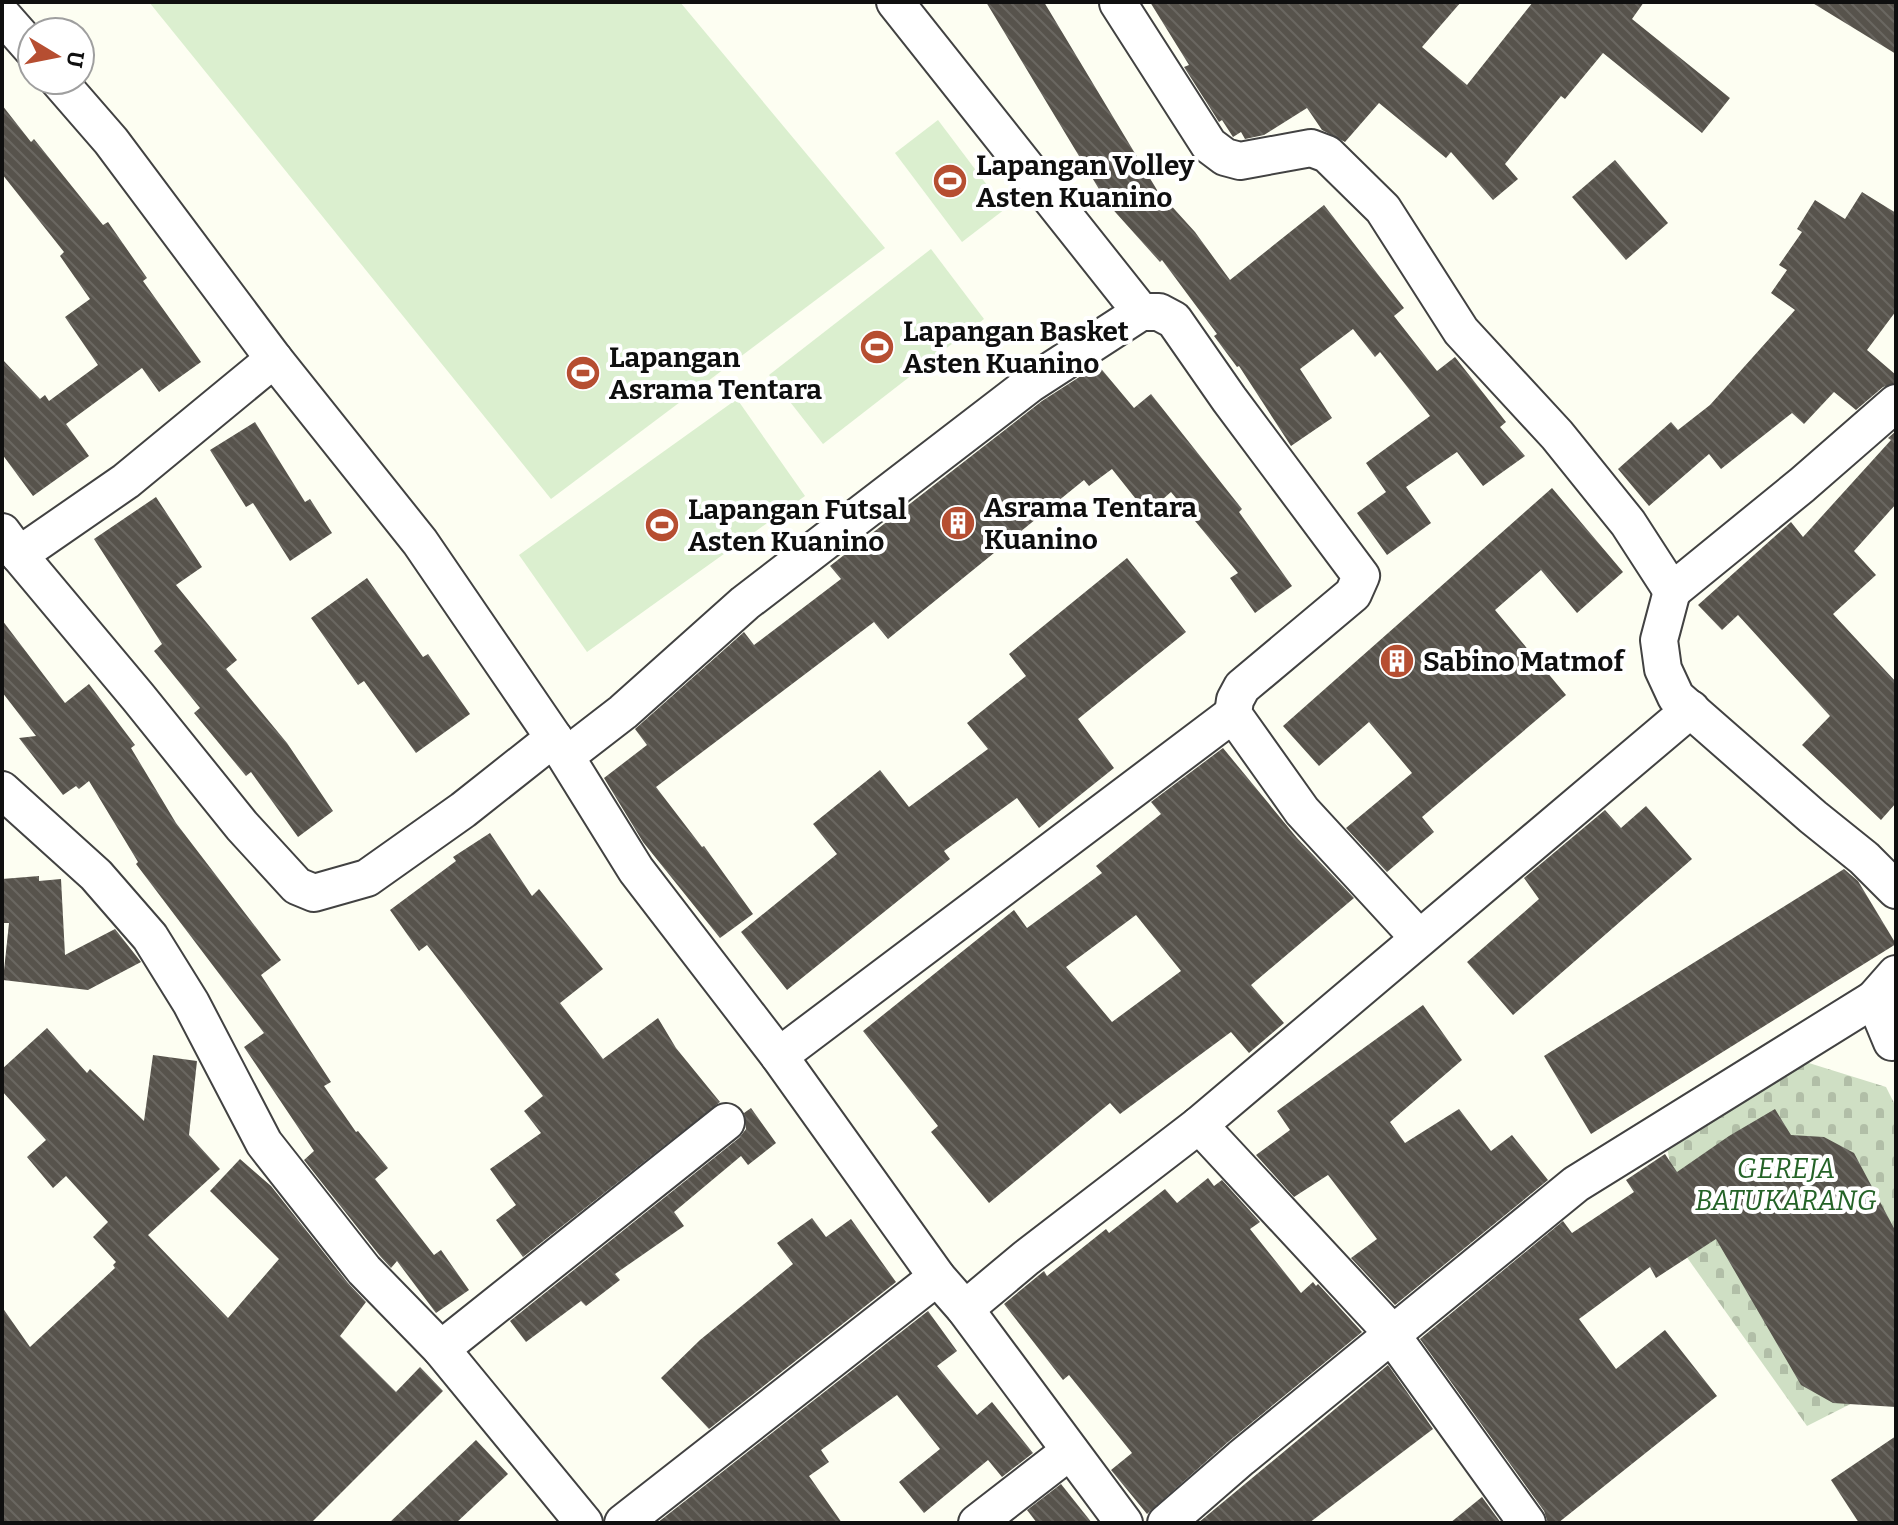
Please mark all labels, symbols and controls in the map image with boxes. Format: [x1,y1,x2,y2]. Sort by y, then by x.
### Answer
north arrow [16,16,96,96]
text: U [60,49,90,70]
place label: Lapangan Volley Asten Kuanino [976,149,1195,214]
sports icon: Lapangan Volley Asten Kuanino [931,162,969,200]
place label: Lapangan Basket Asten Kuanino [903,315,1129,380]
sports icon: Lapangan Basket Asten Kuanino [858,328,896,366]
place label: Lapangan Asrama Tentara [609,341,822,406]
sports icon: Lapangan Asrama Tentara [564,354,602,392]
place label: Asrama Tentara Kuanino [984,491,1197,556]
place label: Lapangan Futsal Asten Kuanino [688,493,907,558]
building icon: Asrama Tentara Kuanino [939,504,977,542]
sports icon: Lapangan Futsal Asten Kuanino [643,506,681,544]
building icon: Sabino Matmof [1378,642,1416,680]
place label: Sabino Matmof [1423,645,1626,678]
park label: GEREJA BATUKARANG [1695,1152,1877,1217]

